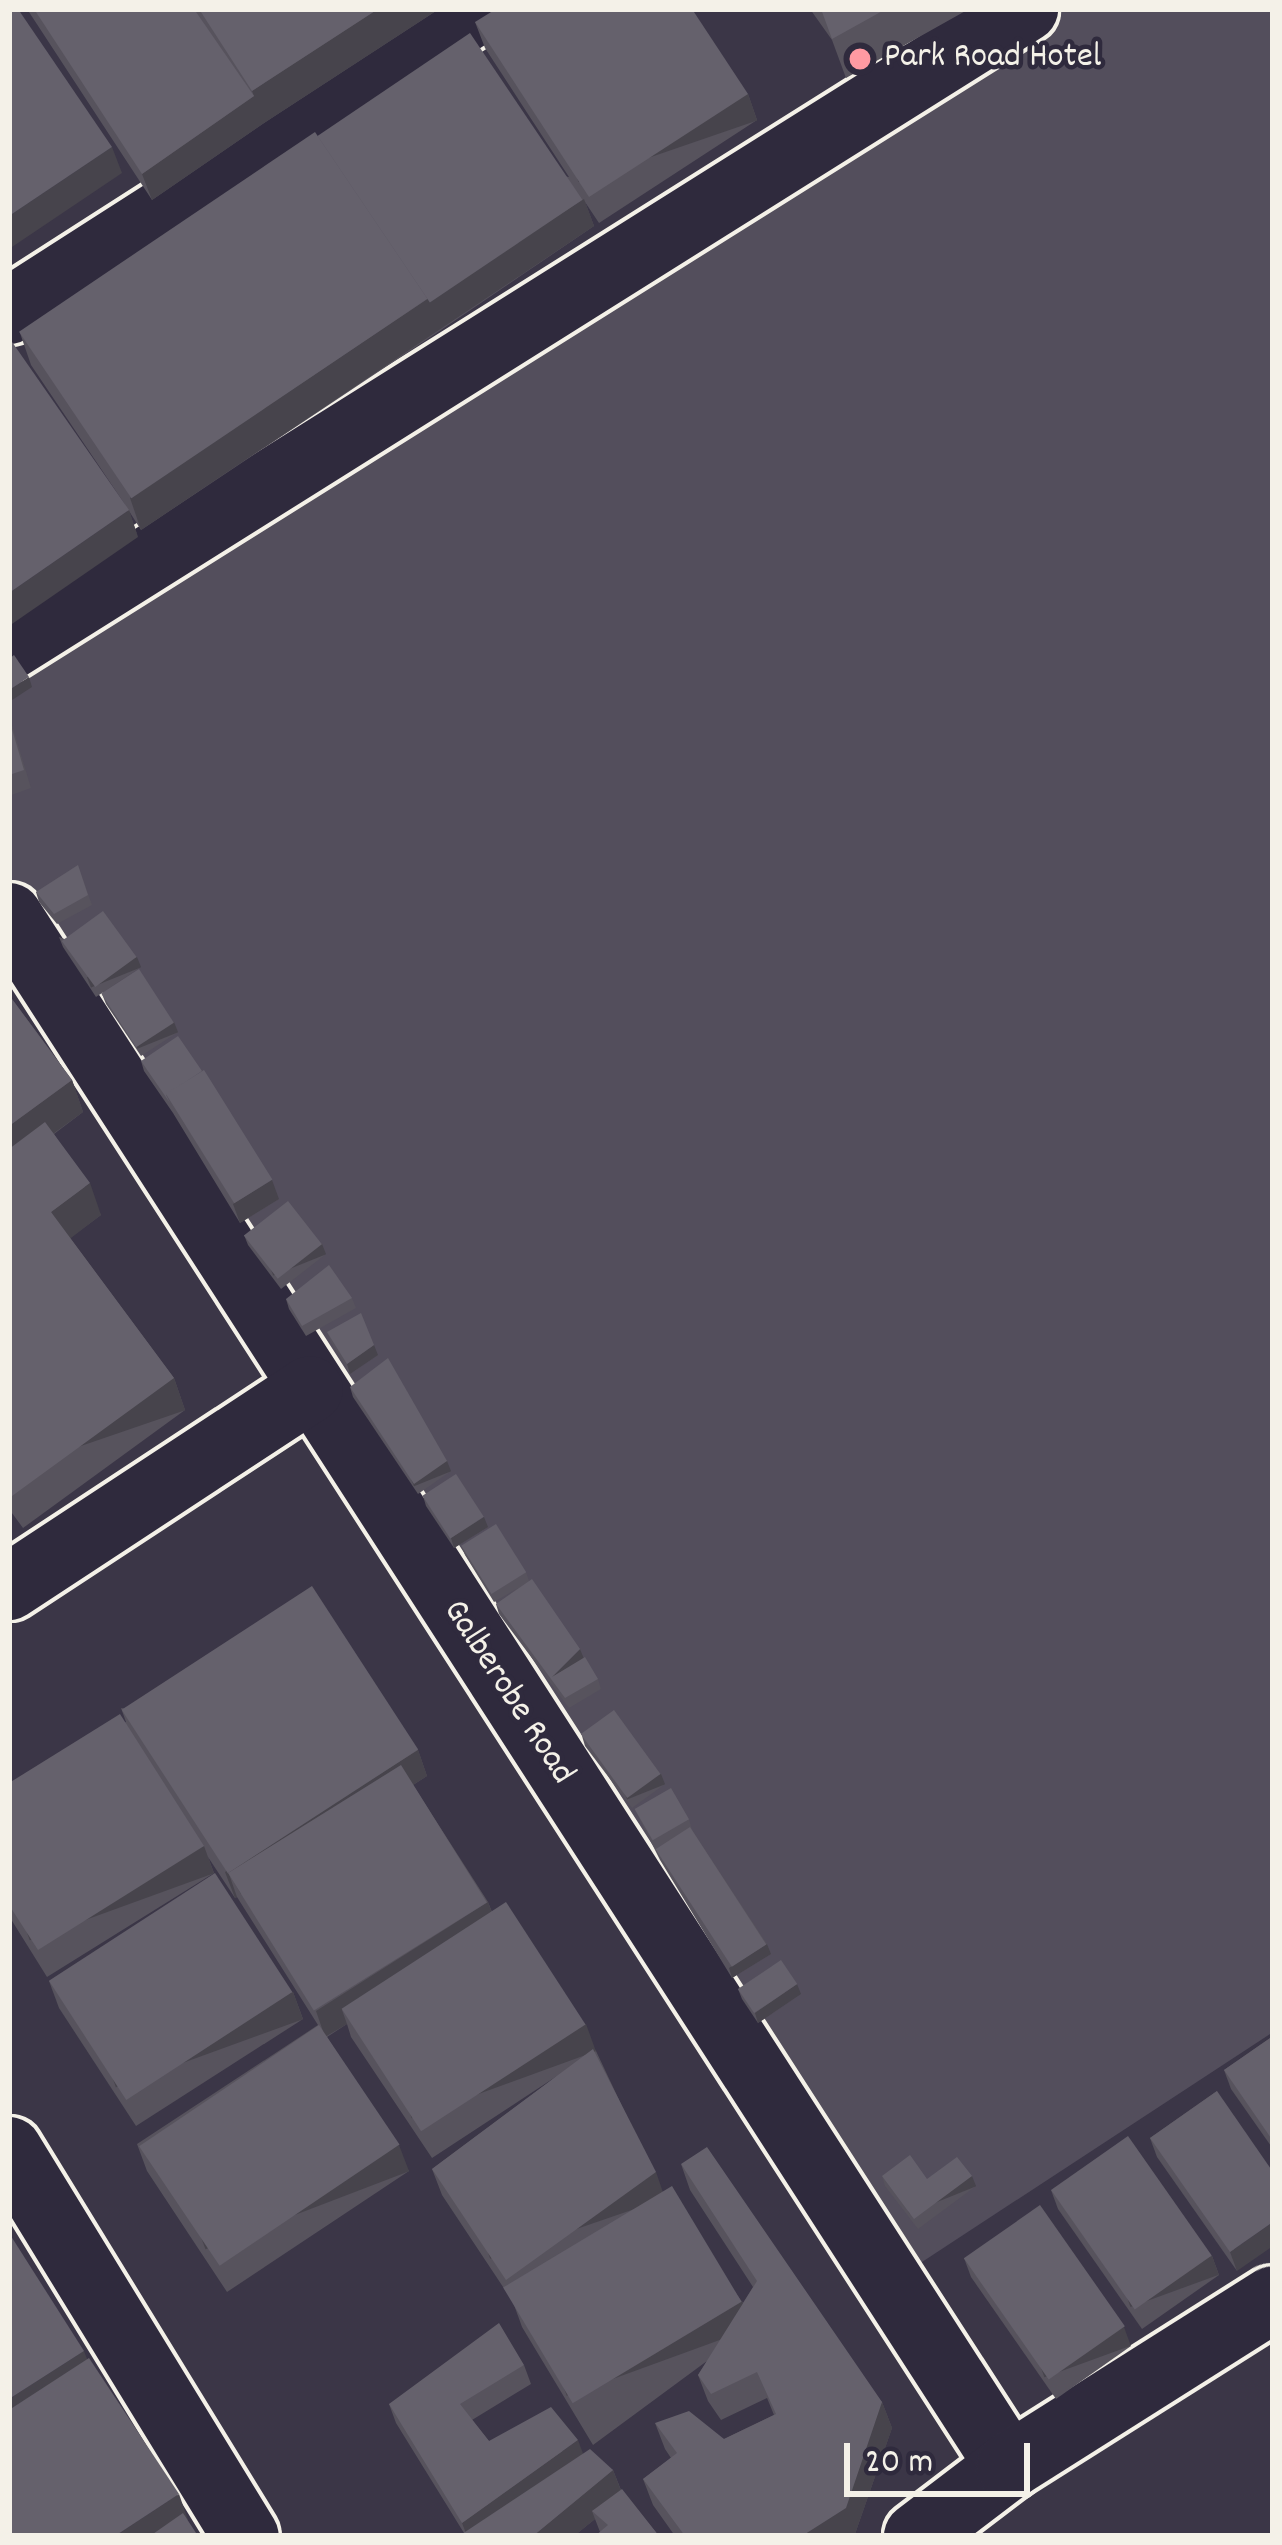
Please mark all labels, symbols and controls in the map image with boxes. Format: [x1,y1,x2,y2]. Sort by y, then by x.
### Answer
place label: Park Road Hotel [884,37,1101,81]
marker: Park Road Hotel [847,46,873,72]
street label: Galberobe Road [431,1593,583,1793]
scale bar [850,2419,1036,2493]
text: 20 m [865,2438,933,2490]

